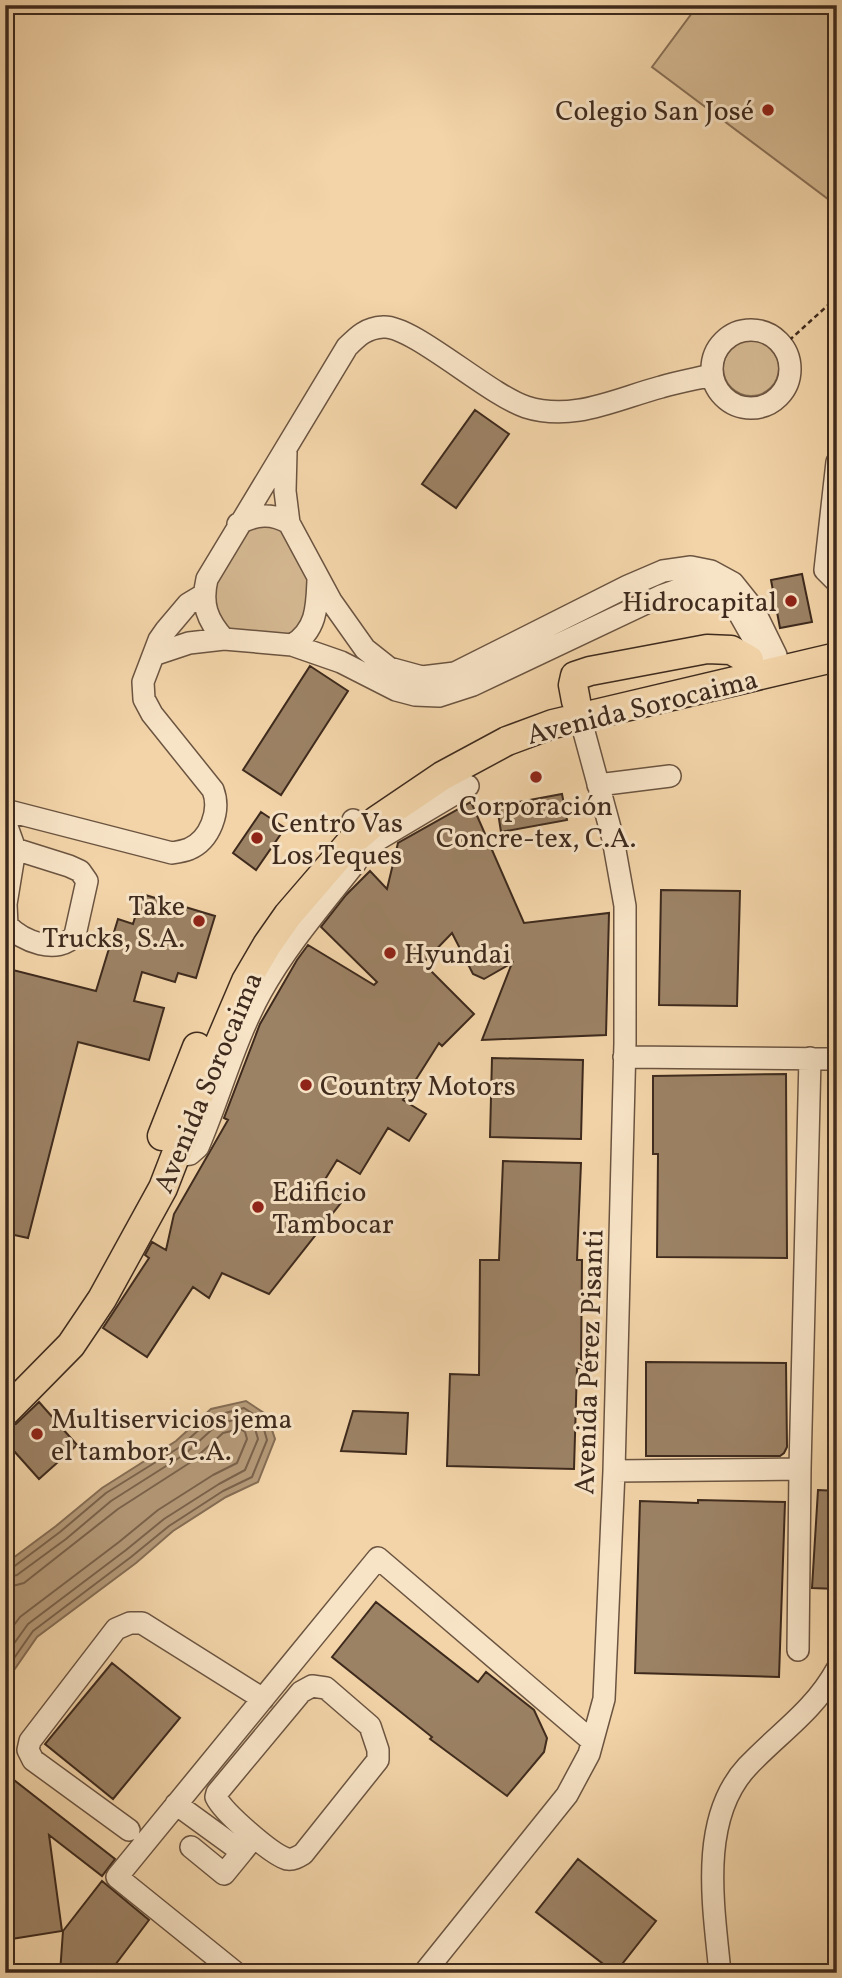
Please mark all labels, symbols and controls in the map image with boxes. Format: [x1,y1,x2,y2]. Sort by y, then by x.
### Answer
place label: Colegio San José [555,93,754,132]
marker: Colegio San José [760,102,776,118]
place label: Hidrocapital [622,584,777,623]
marker: Hidrocapital [783,593,799,609]
street label: Avenida Sorocaima [523,661,762,756]
marker: Corporación Concre-tex, C.A. [528,769,544,785]
place label: Corporación Concre-tex, C.A. [436,788,636,859]
place label: Centro Vas Los Teques [271,805,403,876]
marker: Centro Vas Los Teques [249,830,265,846]
place label: Take Trucks, S.A. [42,888,185,959]
marker: Take Trucks, S.A. [191,913,207,929]
place label: Hyundai [404,936,511,975]
marker: Hyundai [382,945,398,961]
street label: Avenida Sorocaima [145,966,274,1200]
place label: Country Motors [320,1068,516,1107]
marker: Country Motors [298,1077,314,1093]
place label: Edificio Tambocar [272,1174,394,1245]
marker: Edificio Tambocar [250,1199,266,1215]
street label: Avenida Pérez Pisanti [566,1229,615,1495]
place label: Multiservicios jema el tambor, C.A. [51,1401,292,1472]
marker: Multiservicios jema el tambor, C.A. [29,1426,45,1442]

